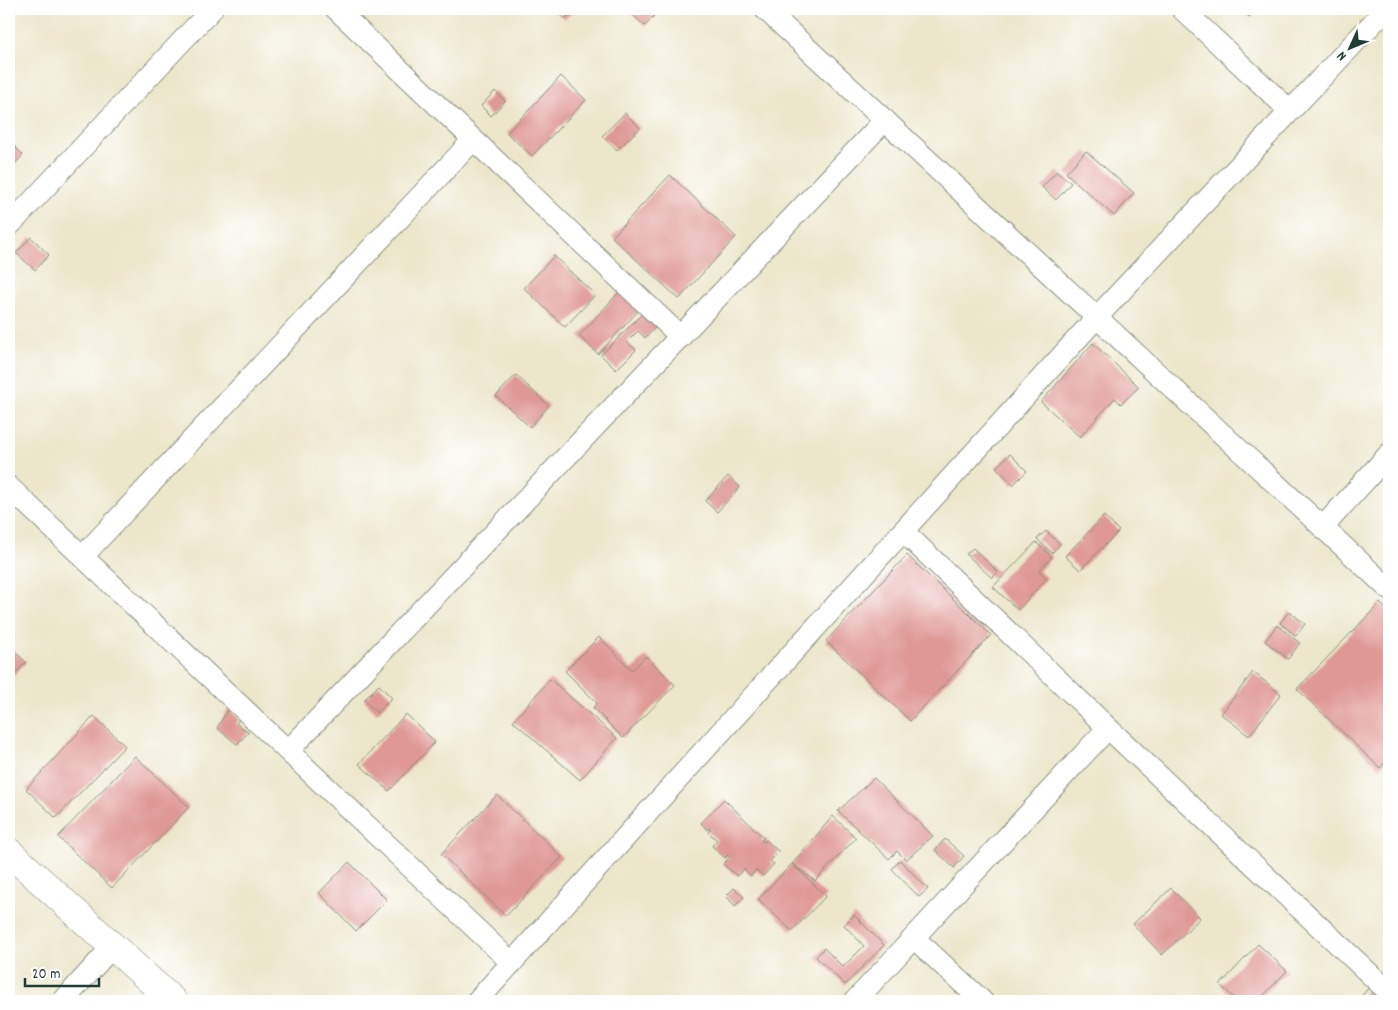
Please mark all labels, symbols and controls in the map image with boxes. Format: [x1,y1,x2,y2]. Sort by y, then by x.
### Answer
north arrow [1326,22,1376,72]
text: N [1332,46,1352,65]
scale bar [25,955,99,987]
text: 20 m [32,964,60,986]

